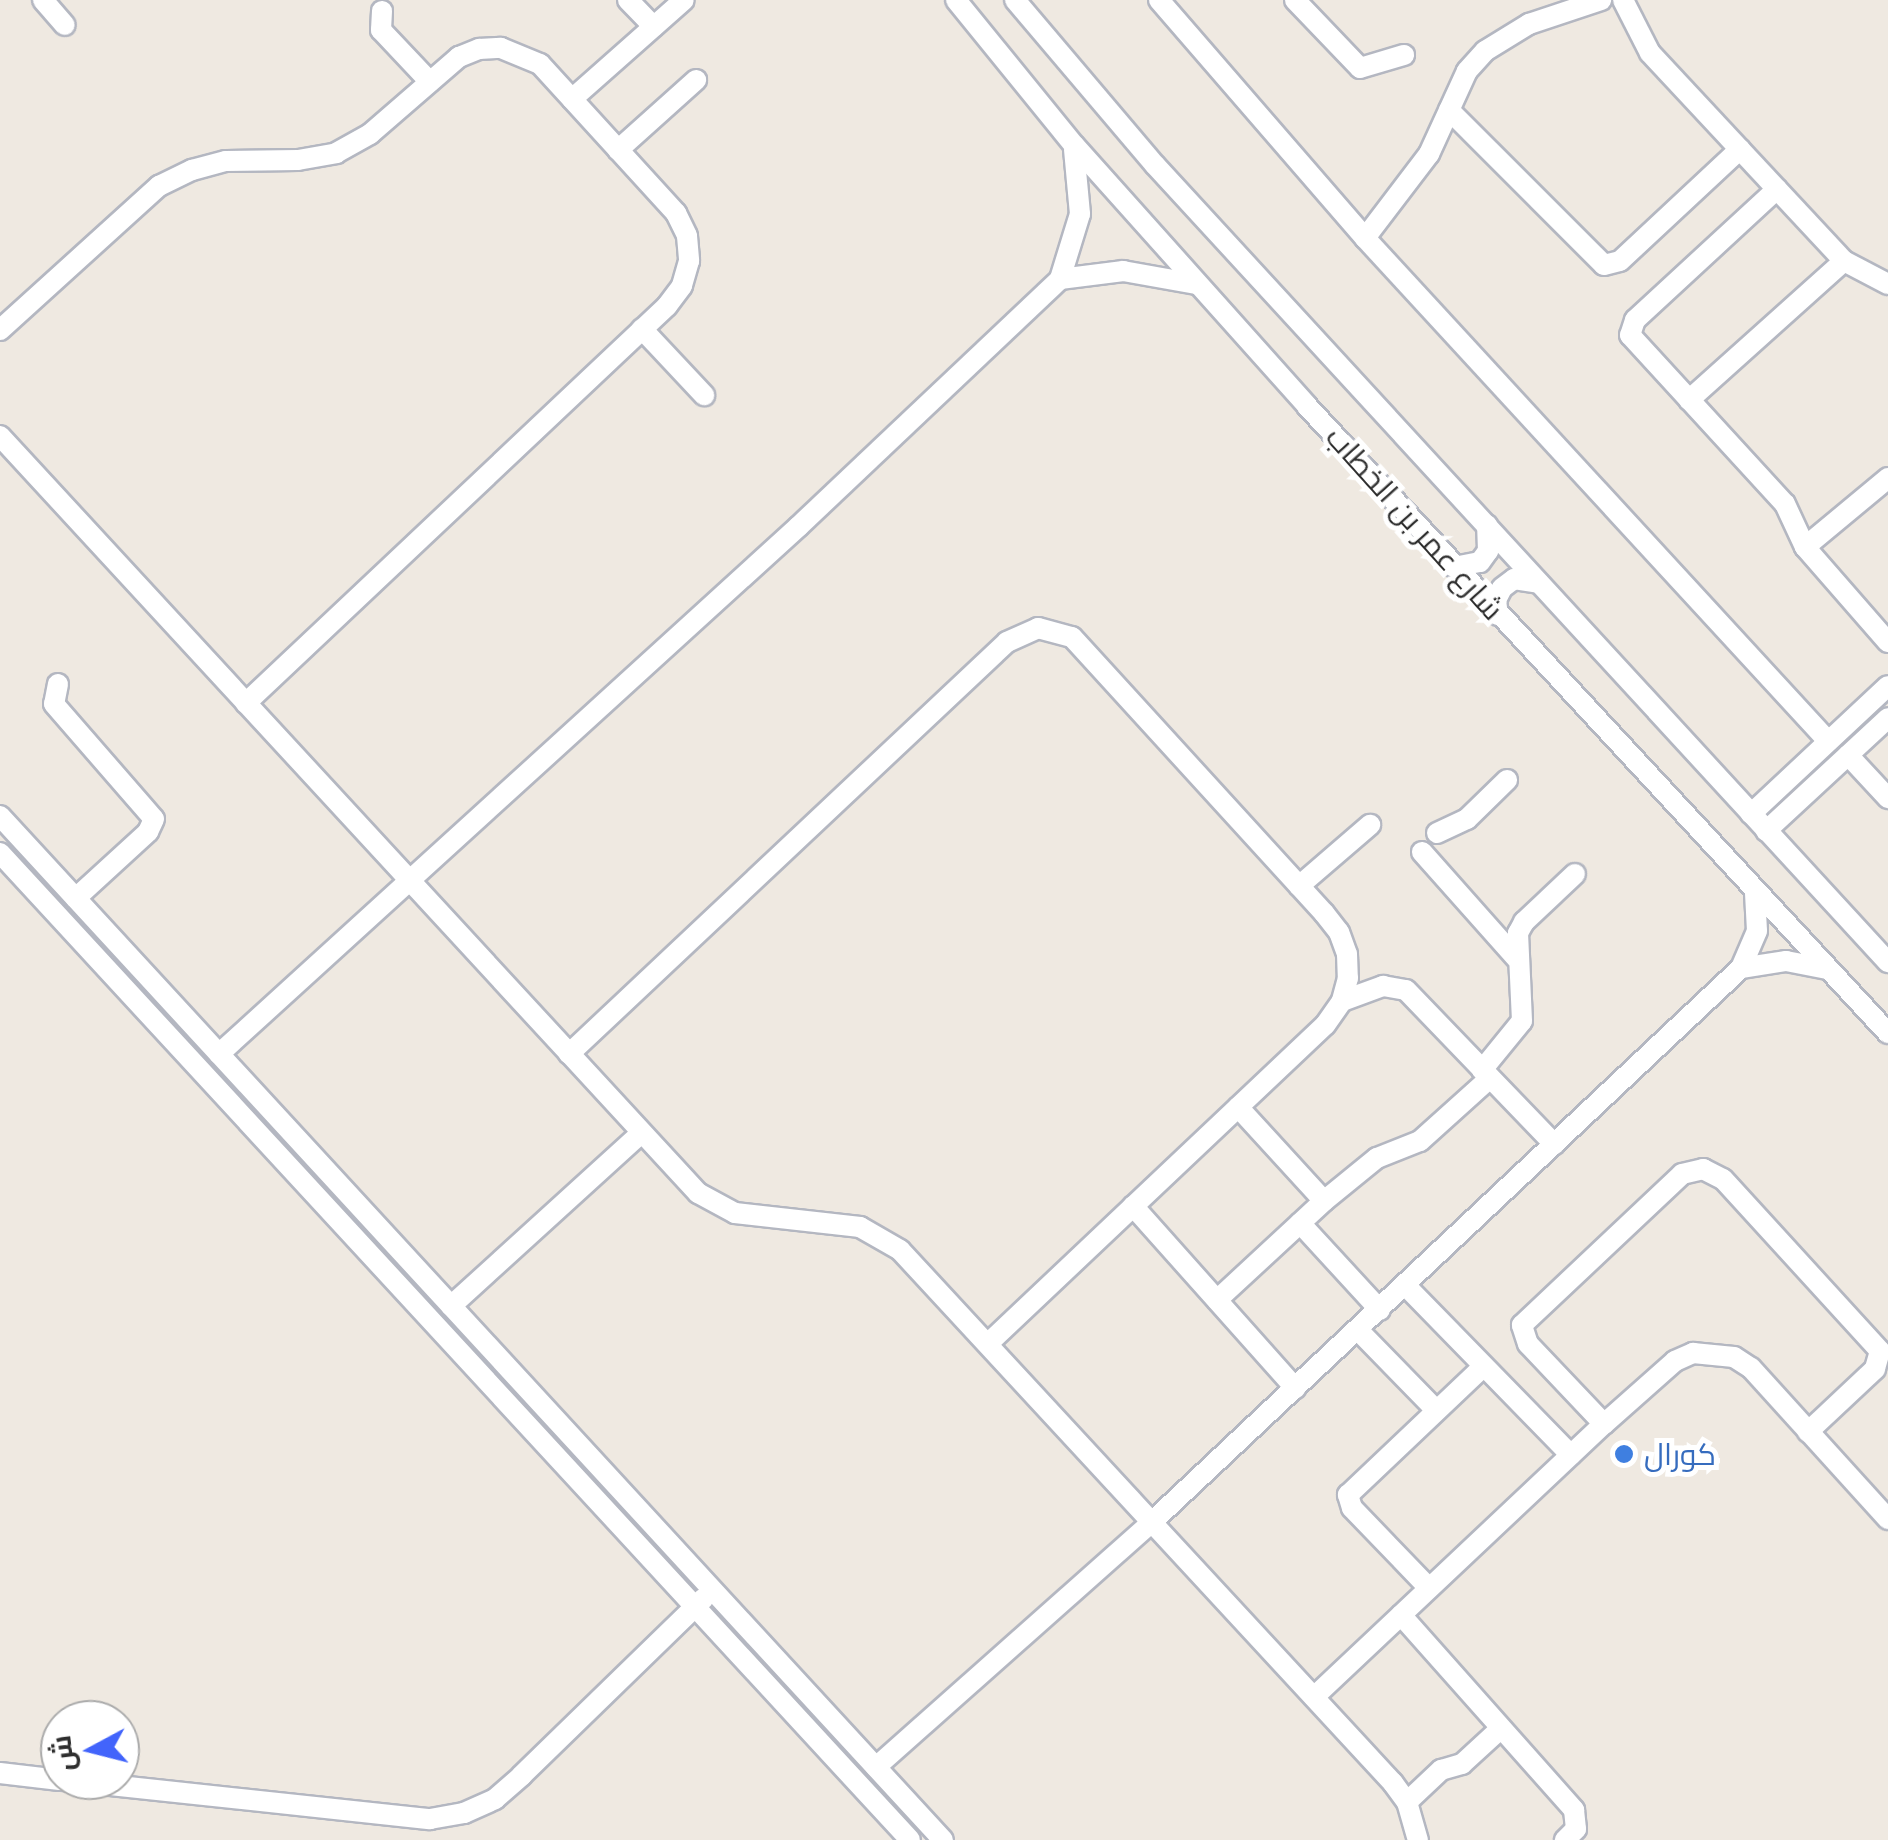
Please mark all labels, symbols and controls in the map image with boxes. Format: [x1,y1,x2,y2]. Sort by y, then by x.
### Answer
street label: شارع عمر بن الخطاب [1319,419,1511,627]
place label: كورال [1644,1436,1716,1472]
marker: كورال [1613,1443,1635,1465]
north arrow [40,1700,140,1800]
text: ش [41,1733,82,1774]

